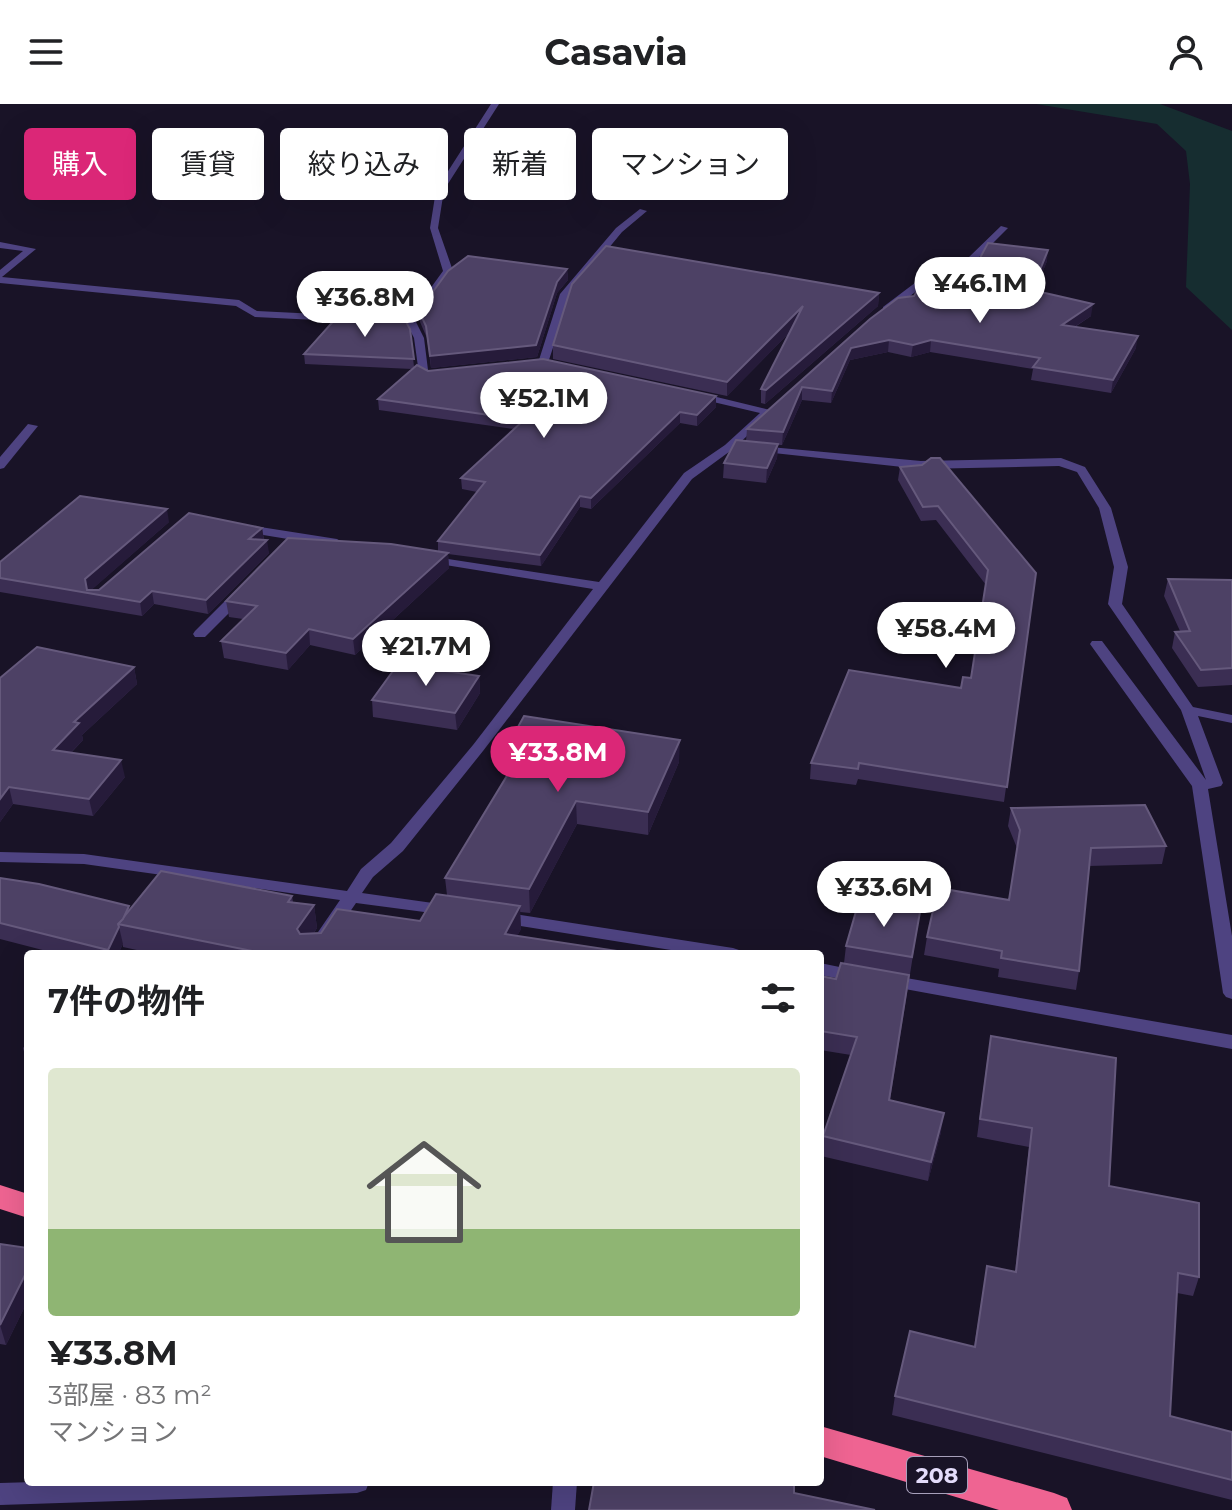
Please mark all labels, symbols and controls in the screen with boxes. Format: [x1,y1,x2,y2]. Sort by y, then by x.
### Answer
icon: menu [24,30,68,74]
text: Casavia [544,30,688,74]
icon: person [1164,30,1208,74]
chip: 購入 [24,128,136,200]
chip: 賃貸 [152,128,264,200]
chip: 絞り込み [280,128,448,200]
chip: 新着 [464,128,576,200]
chip: マンション [592,128,788,200]
pin: ¥46.1M [915,257,1045,325]
text: ¥46.1M [932,267,1028,299]
pin: ¥36.8M [300,271,430,339]
text: ¥36.8M [315,281,415,313]
pin: ¥52.1M [479,372,609,440]
text: ¥52.1M [498,382,590,414]
pin: ¥58.4M [881,602,1011,670]
text: ¥58.4M [895,612,997,644]
pin: ¥21.7M [361,620,491,688]
text: ¥21.7M [380,630,472,662]
pin: ¥33.8M [493,726,623,794]
text: ¥33.8M [508,736,608,768]
pin: ¥33.6M [819,861,949,929]
text: ¥33.6M [835,871,933,903]
icon: filters [756,976,800,1020]
text: 7件の物件 [48,980,205,1022]
icon: home [352,1120,496,1264]
text: ¥33.8M [48,1332,178,1374]
text: 3部屋 · 83 m² [48,1379,212,1411]
text: マンション [48,1416,178,1448]
road number: 208 [907,1457,967,1493]

